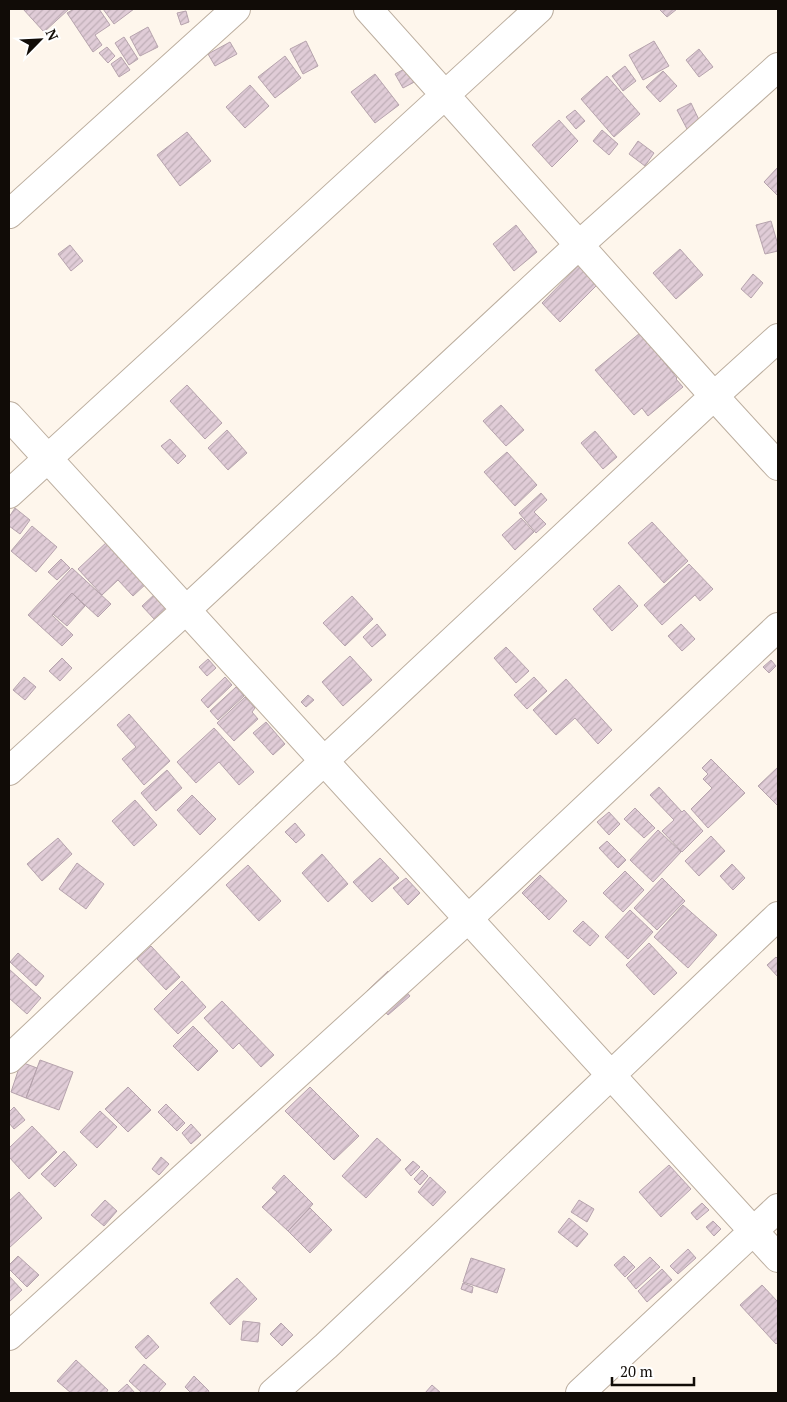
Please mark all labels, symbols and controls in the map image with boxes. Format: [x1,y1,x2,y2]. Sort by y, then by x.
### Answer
north arrow [15,15,65,65]
text: N [41,26,63,44]
scale bar [612,1354,694,1386]
text: 20 m [620,1361,653,1381]

